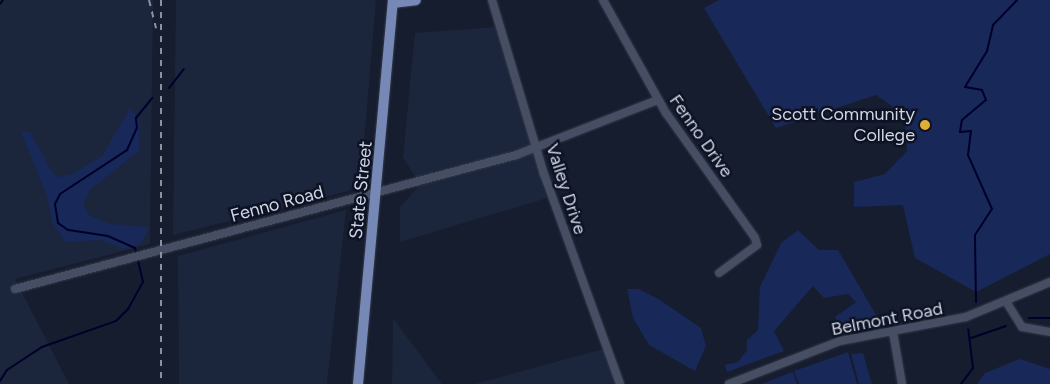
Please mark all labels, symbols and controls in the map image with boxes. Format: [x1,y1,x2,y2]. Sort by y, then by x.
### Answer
street label: Fenno Drive [665,90,737,182]
place label: Scott Community College [771,104,915,146]
marker: Scott Community College [919,119,931,131]
street label: State Street [345,140,377,240]
street label: Valley Drive [541,141,591,237]
street label: Fenno Road [228,181,326,227]
street label: Belmont Road [829,298,945,340]

